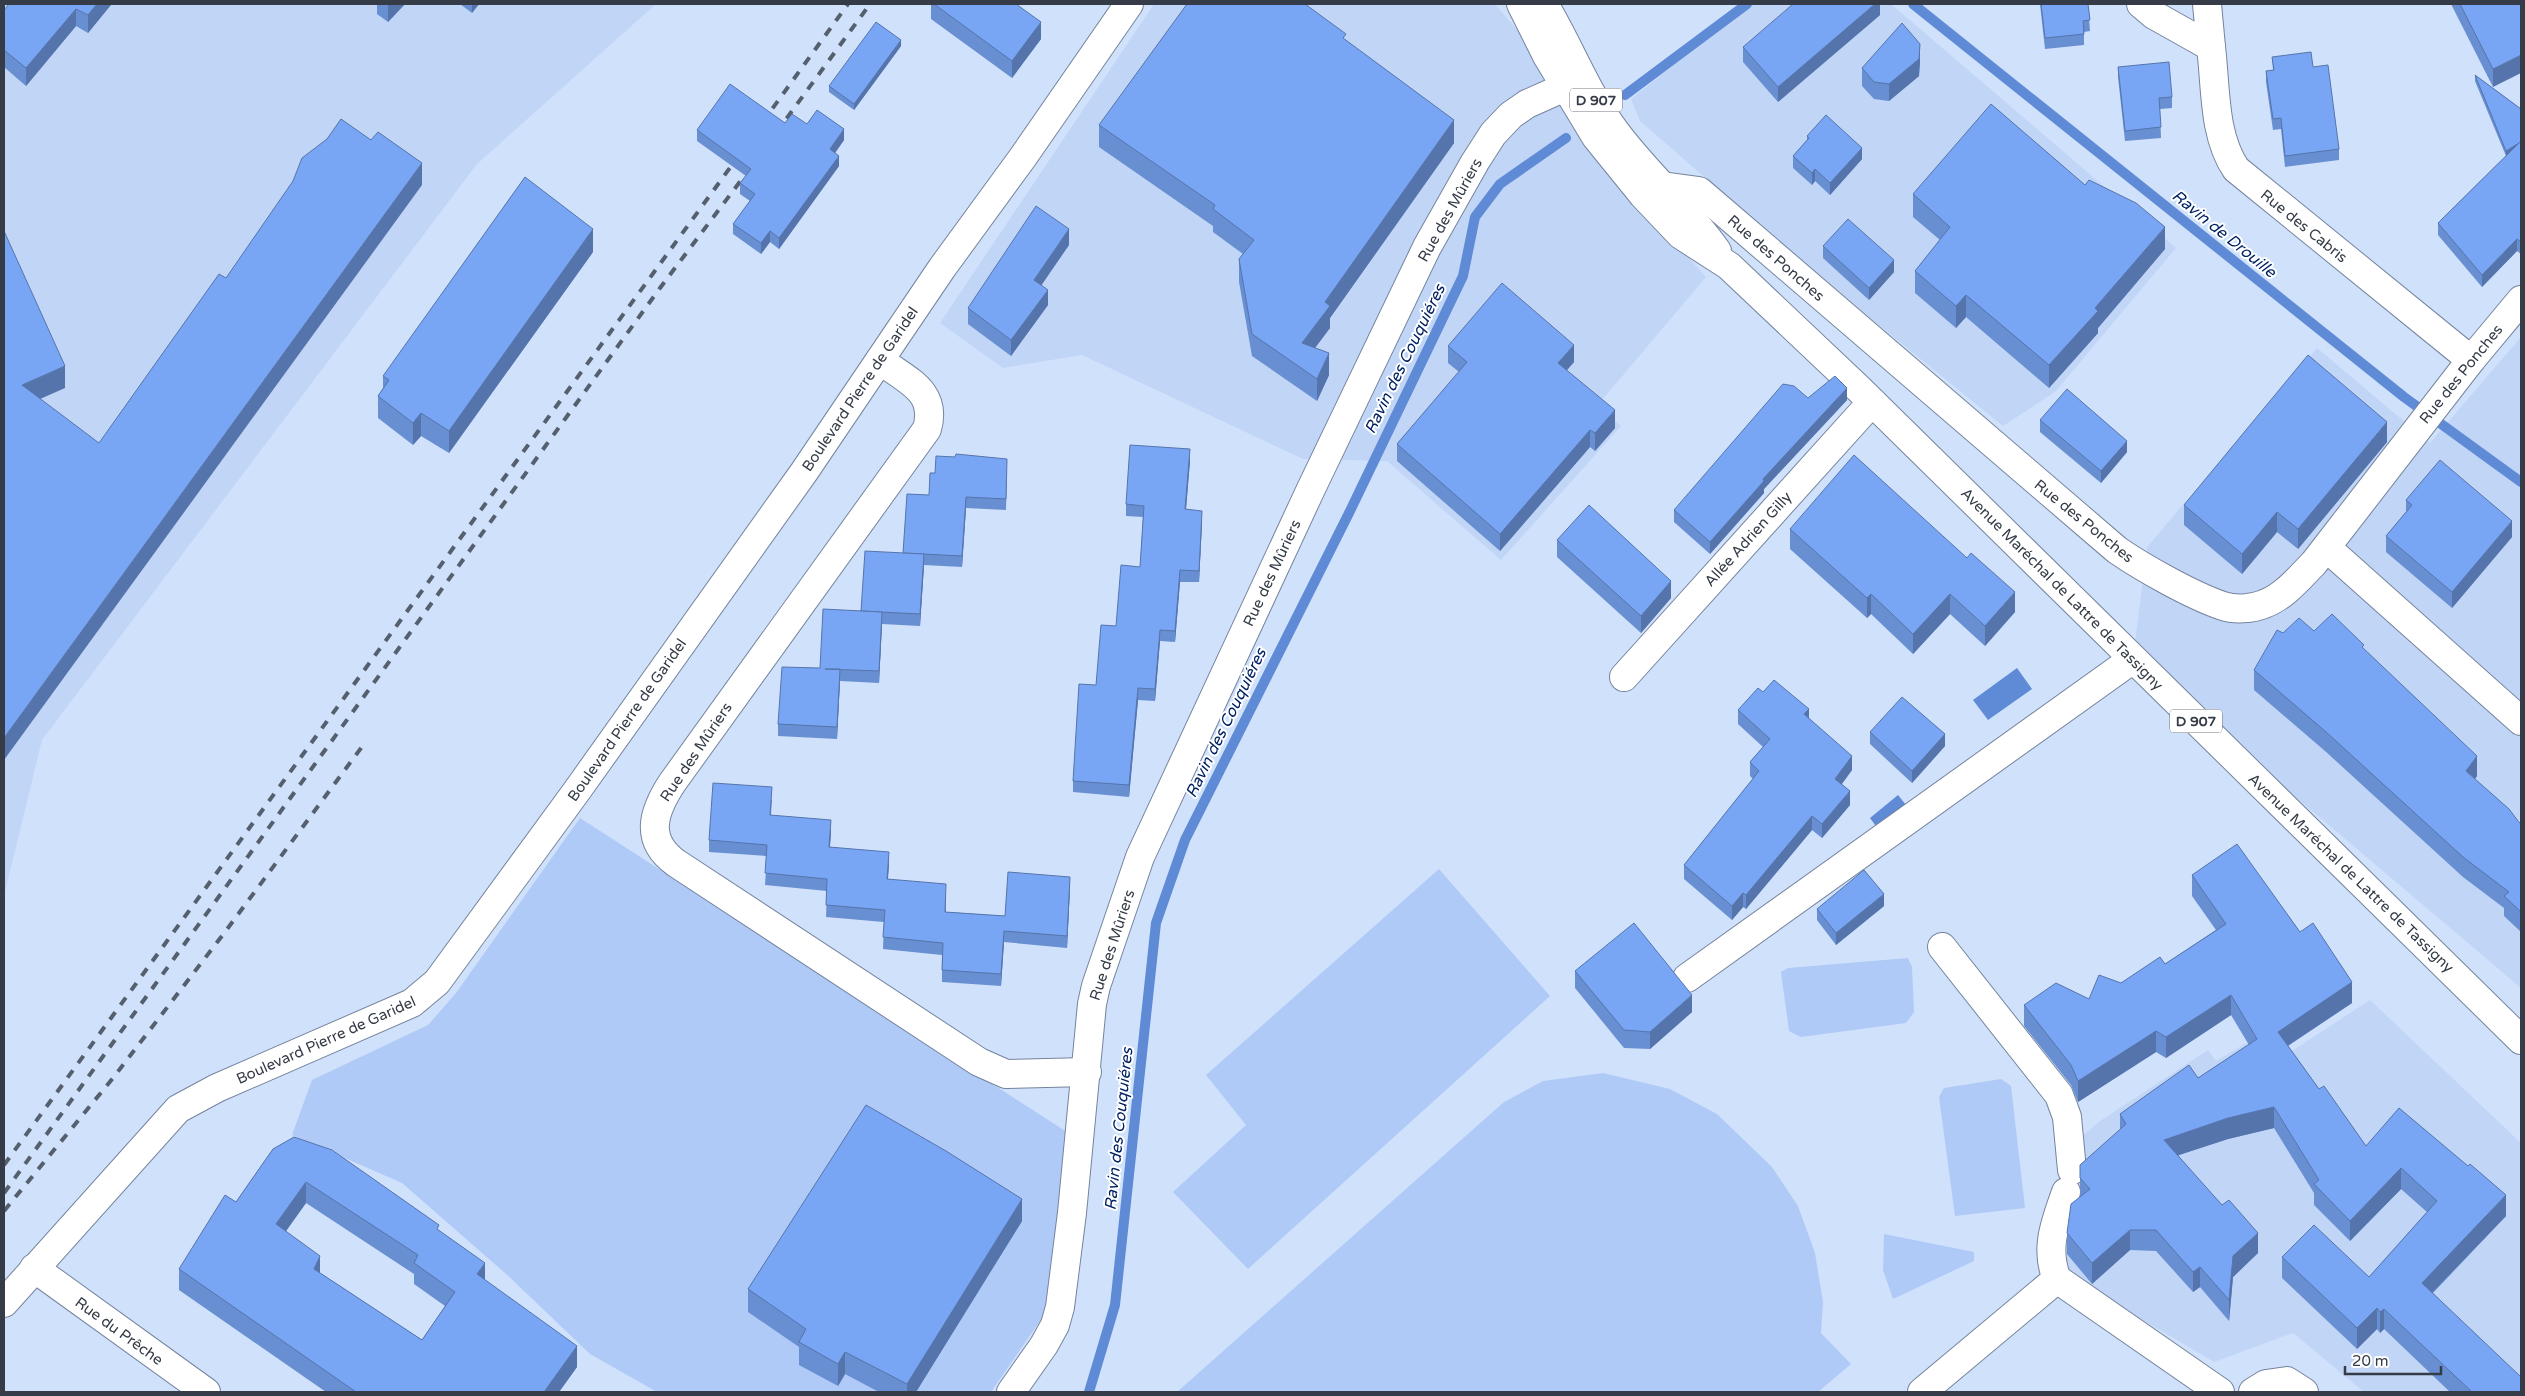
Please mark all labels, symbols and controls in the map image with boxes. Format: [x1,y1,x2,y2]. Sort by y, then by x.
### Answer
road number: D 907 [1570,88,1622,112]
street label: Rue des Mûriers [1414,155,1486,265]
water label: Ravin de Drouille [2168,186,2281,283]
street label: Rue des Cabris [2257,186,2351,266]
street label: Rue des Ponches [1724,211,1828,305]
water label: Ravin des Couquiéres [1360,280,1450,437]
street label: Boulevard Pierre de Garidel [798,303,922,475]
street label: Rue des Ponches [2416,321,2506,427]
street label: Rue des Ponches [2031,476,2137,566]
street label: Avenue Maréchal de Lattre de Tassigny [1957,484,2167,694]
street label: Allée Adrien Gilly [1701,488,1795,590]
street label: Rue des Mûriers [1239,517,1305,629]
street label: Boulevard Pierre de Garidel [564,635,690,805]
water label: Ravin des Couquiéres [1181,644,1271,801]
street label: Rue des Mûriers [656,699,736,805]
road number: D 907 [2170,709,2222,732]
street label: Avenue Maréchal de Lattre de Tassigny [2245,770,2457,976]
street label: Rue des Mûriers [1086,887,1138,1003]
street label: Boulevard Pierre de Garidel [233,992,419,1088]
water label: Ravin des Couquiéres [1101,1045,1138,1211]
street label: Rue du Prêche [72,1293,166,1369]
scale bar [2345,1344,2441,1376]
text: 20 m [2352,1352,2389,1370]

